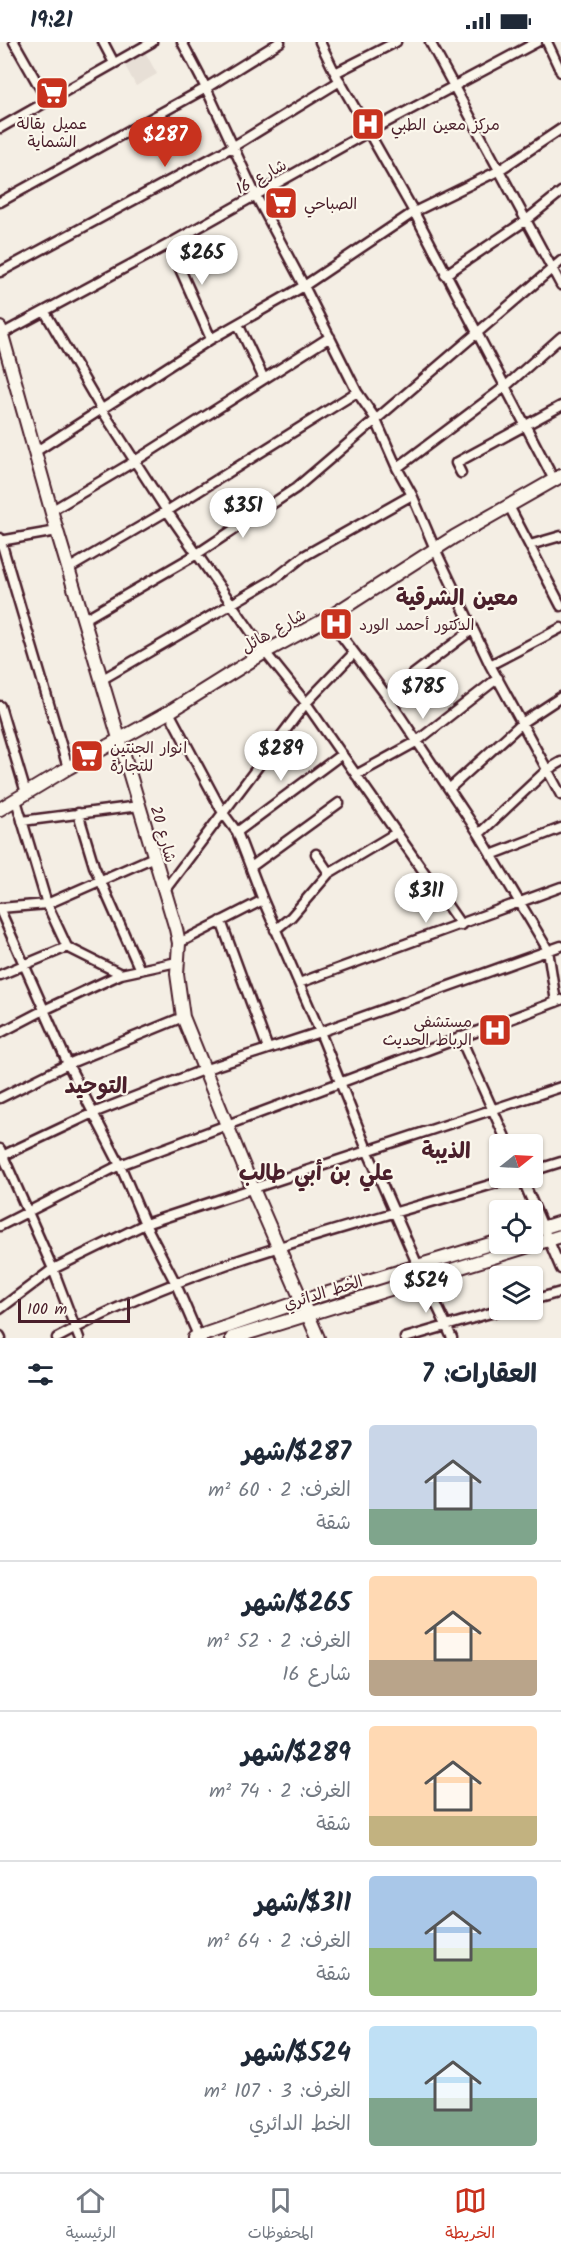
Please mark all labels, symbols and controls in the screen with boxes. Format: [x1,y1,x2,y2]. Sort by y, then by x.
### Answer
text: 19:21 [30,4,73,39]
supermarket icon: عميل بقالة الشماية [34,75,70,111]
hospital icon: مركز معين الطبي [350,106,386,142]
place label: عميل بقالة الشماية [17,112,87,155]
place label: مركز معين الطبي [391,113,500,139]
pin: $287 [129,117,201,168]
text: $287 [143,120,187,152]
street label: شارع 16 [232,153,292,202]
supermarket icon: الصباحي [263,185,299,221]
place label: الصباحي [304,192,357,218]
pin: $265 [166,235,238,286]
text: $265 [180,238,224,270]
pin: $351 [207,488,279,539]
text: $351 [224,491,262,523]
district label: معين الشرقية [396,582,518,617]
street label: شارع هائل [236,603,311,660]
hospital icon: الدكتور أحمد الورد [318,606,354,642]
place label: الدكتور أحمد الورد [359,613,474,638]
pin: $785 [387,669,459,720]
text: $785 [401,672,445,704]
pin: $289 [245,731,317,782]
text: $289 [258,734,304,766]
place label: انوار الجنتين للتجارة [110,736,187,779]
supermarket icon: انوار الجنتين للتجارة [69,738,105,774]
street label: شارع 20 [143,803,183,866]
pin: $311 [390,873,462,924]
text: $311 [409,876,443,908]
place label: مستشفى الرباط الحديث [382,1010,472,1053]
hospital icon: مستشفى الرباط الحديث [477,1012,513,1048]
district label: التوحيد [65,1070,127,1105]
north arrow [489,1134,543,1188]
map controls [489,1134,543,1320]
district label: الذيبة [421,1135,471,1170]
district label: علي بن أبي طالب [239,1157,394,1192]
button: locate [489,1200,543,1254]
pin: $524 [390,1263,462,1314]
text: $524 [404,1266,448,1298]
button: layers [489,1266,543,1320]
street label: الخط الدائري [281,1270,366,1317]
scale bar [18,1296,130,1324]
text: 100 m [27,1297,67,1322]
text: العقارات: 7 [421,1354,537,1396]
icon: filters [24,1358,57,1391]
text: $287/شهر [242,1432,351,1474]
icon: home [417,1449,489,1521]
text: الغرف: 2 · 60 m² [208,1475,351,1507]
text: شقة [316,1508,351,1540]
text: $265/شهر [243,1583,351,1625]
icon: home [417,1600,489,1672]
text: الغرف: 2 · 52 m² [207,1626,351,1658]
text: شارع 16 [282,1659,351,1691]
text: $289/شهر [241,1733,351,1775]
icon: home [417,1750,489,1822]
text: الغرف: 2 · 74 m² [209,1776,351,1808]
text: شقة [316,1809,351,1841]
text: $311/شهر [255,1883,351,1925]
icon: home [417,1900,489,1972]
text: الغرف: 2 · 64 m² [207,1926,351,1958]
text: شقة [316,1959,351,1991]
text: $524/شهر [243,2033,351,2075]
icon: home [417,2050,489,2122]
text: الغرف: 3 · 107 m² [204,2076,351,2108]
text: الخط الدائري [249,2109,351,2141]
tab: الرئيسية [66,2184,116,2247]
tab: المحفوظات [248,2184,314,2247]
tab: الخريطة [445,2184,495,2247]

